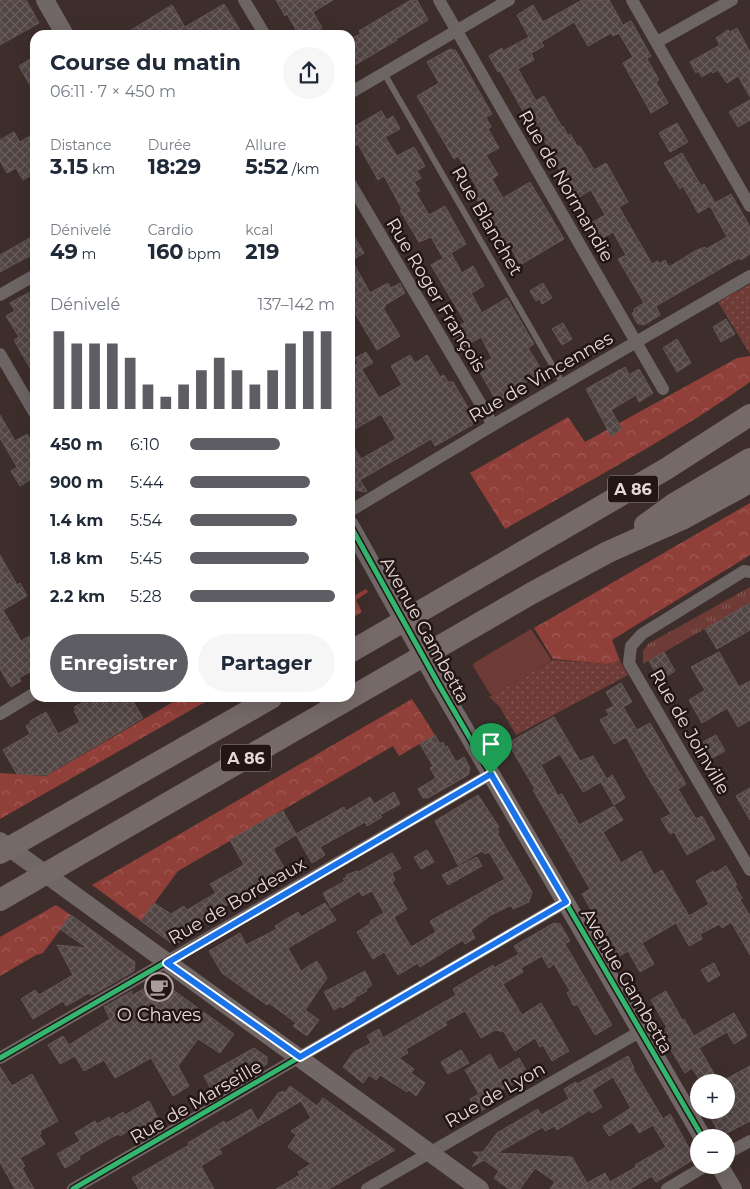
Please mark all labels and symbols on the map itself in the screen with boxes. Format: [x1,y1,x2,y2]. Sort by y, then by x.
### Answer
street label: Rue de Normandie [514,106,618,266]
street label: Rue Blanchet [447,163,527,279]
street label: Rue Roger François [381,214,491,376]
street label: Rue de Vincennes [465,327,617,427]
road number: A 86 [608,476,658,502]
street label: Avenue Gambetta [376,553,474,707]
street label: Rue de Joinville [645,666,735,799]
pin [470,723,512,774]
road number: A 86 [221,744,271,771]
street label: Rue de Bordeaux [164,852,310,949]
street label: Avenue Gambetta [576,904,678,1058]
cafe icon: O Chaves [144,972,174,1002]
place label: O Chaves [117,1004,201,1026]
street label: Rue de Marseille [126,1055,266,1149]
street label: Rue de Lyon [441,1057,549,1133]

